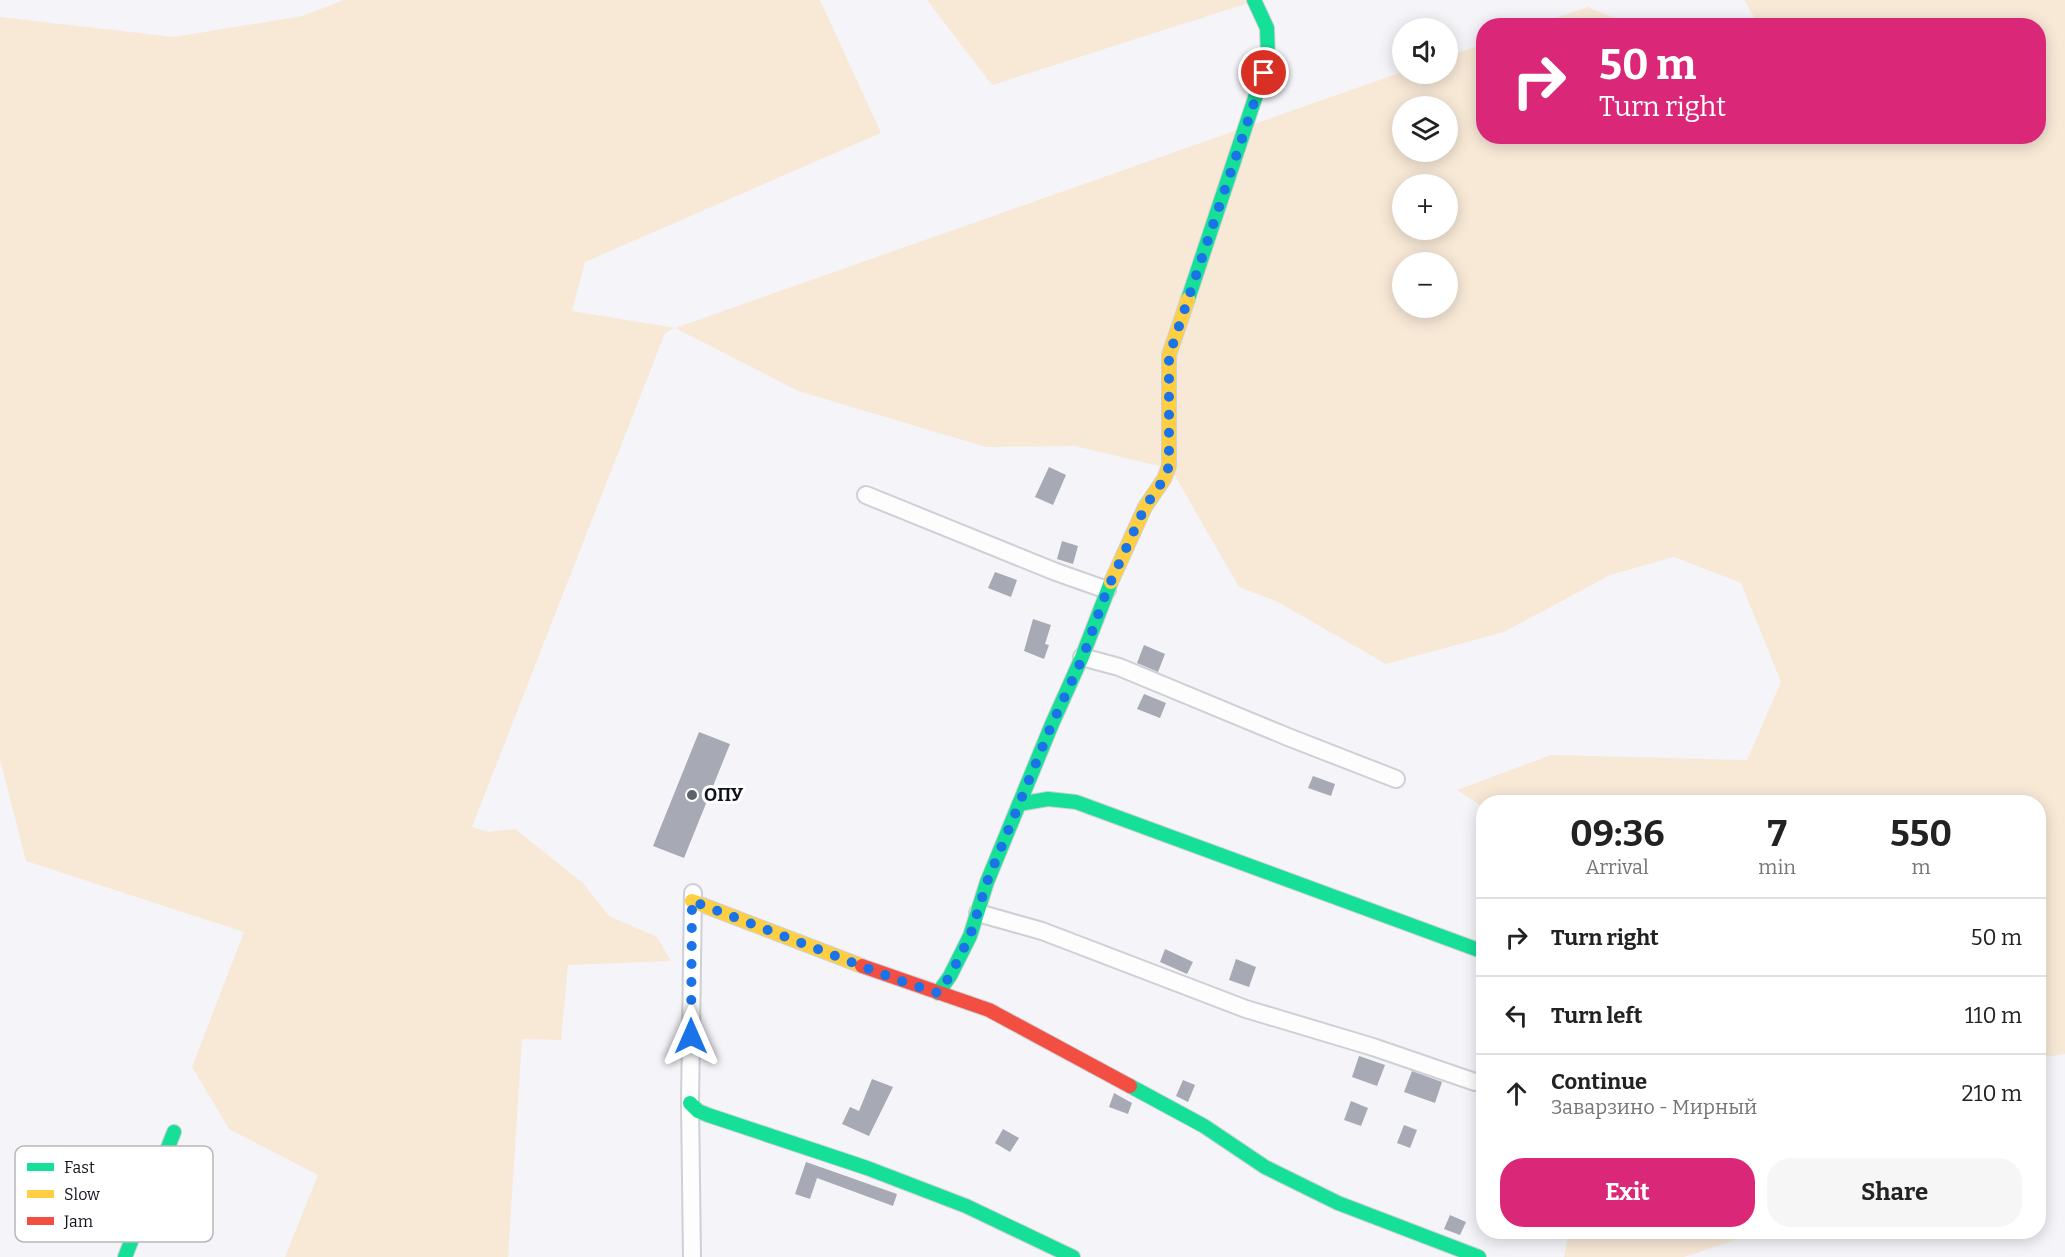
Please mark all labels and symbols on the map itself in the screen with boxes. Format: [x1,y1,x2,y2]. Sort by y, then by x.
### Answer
pin [1238,47,1289,98]
place label: ОПУ [704,784,744,806]
marker: ОПУ [685,788,699,802]
position arrow [659,1004,723,1068]
legend [15,1146,213,1242]
text: Fast [64,1158,95,1177]
text: Slow [64,1185,100,1204]
text: Jam [63,1212,93,1231]

